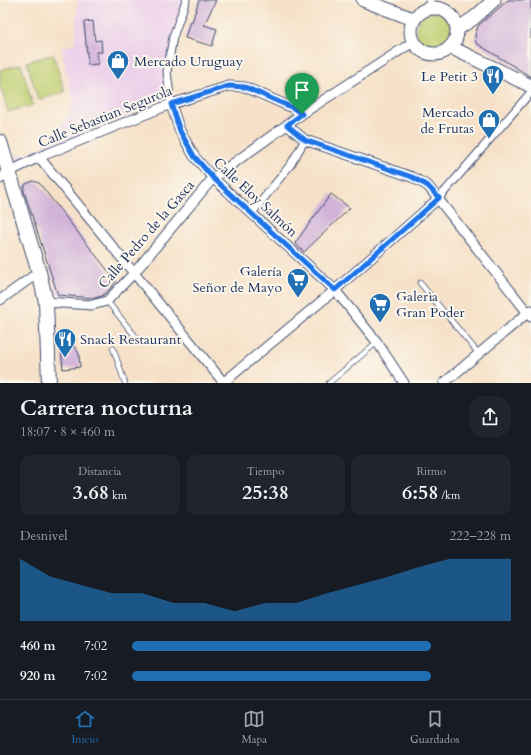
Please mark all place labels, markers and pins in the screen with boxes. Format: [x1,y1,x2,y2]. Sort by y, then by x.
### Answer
shop icon: Mercado Uruguay [105,48,131,81]
place label: Mercado Uruguay [134,52,244,71]
restaurant icon: Le Petit 3 [480,63,506,96]
place label: Le Petit 3 [421,67,478,86]
pin [285,73,319,114]
place label: Mercado de Frutas [421,103,474,138]
shop icon: Mercado de Frutas [476,107,502,140]
place label: Galería Señor de Mayo [192,262,282,297]
supermarket icon: Galería Señor de Mayo [285,266,311,299]
place label: Galerìa Gran Poder [396,287,466,322]
supermarket icon: Galerìa Gran Poder [367,291,393,324]
restaurant icon: Snack Restaurant [52,326,78,359]
place label: Snack Restaurant [80,330,182,349]

